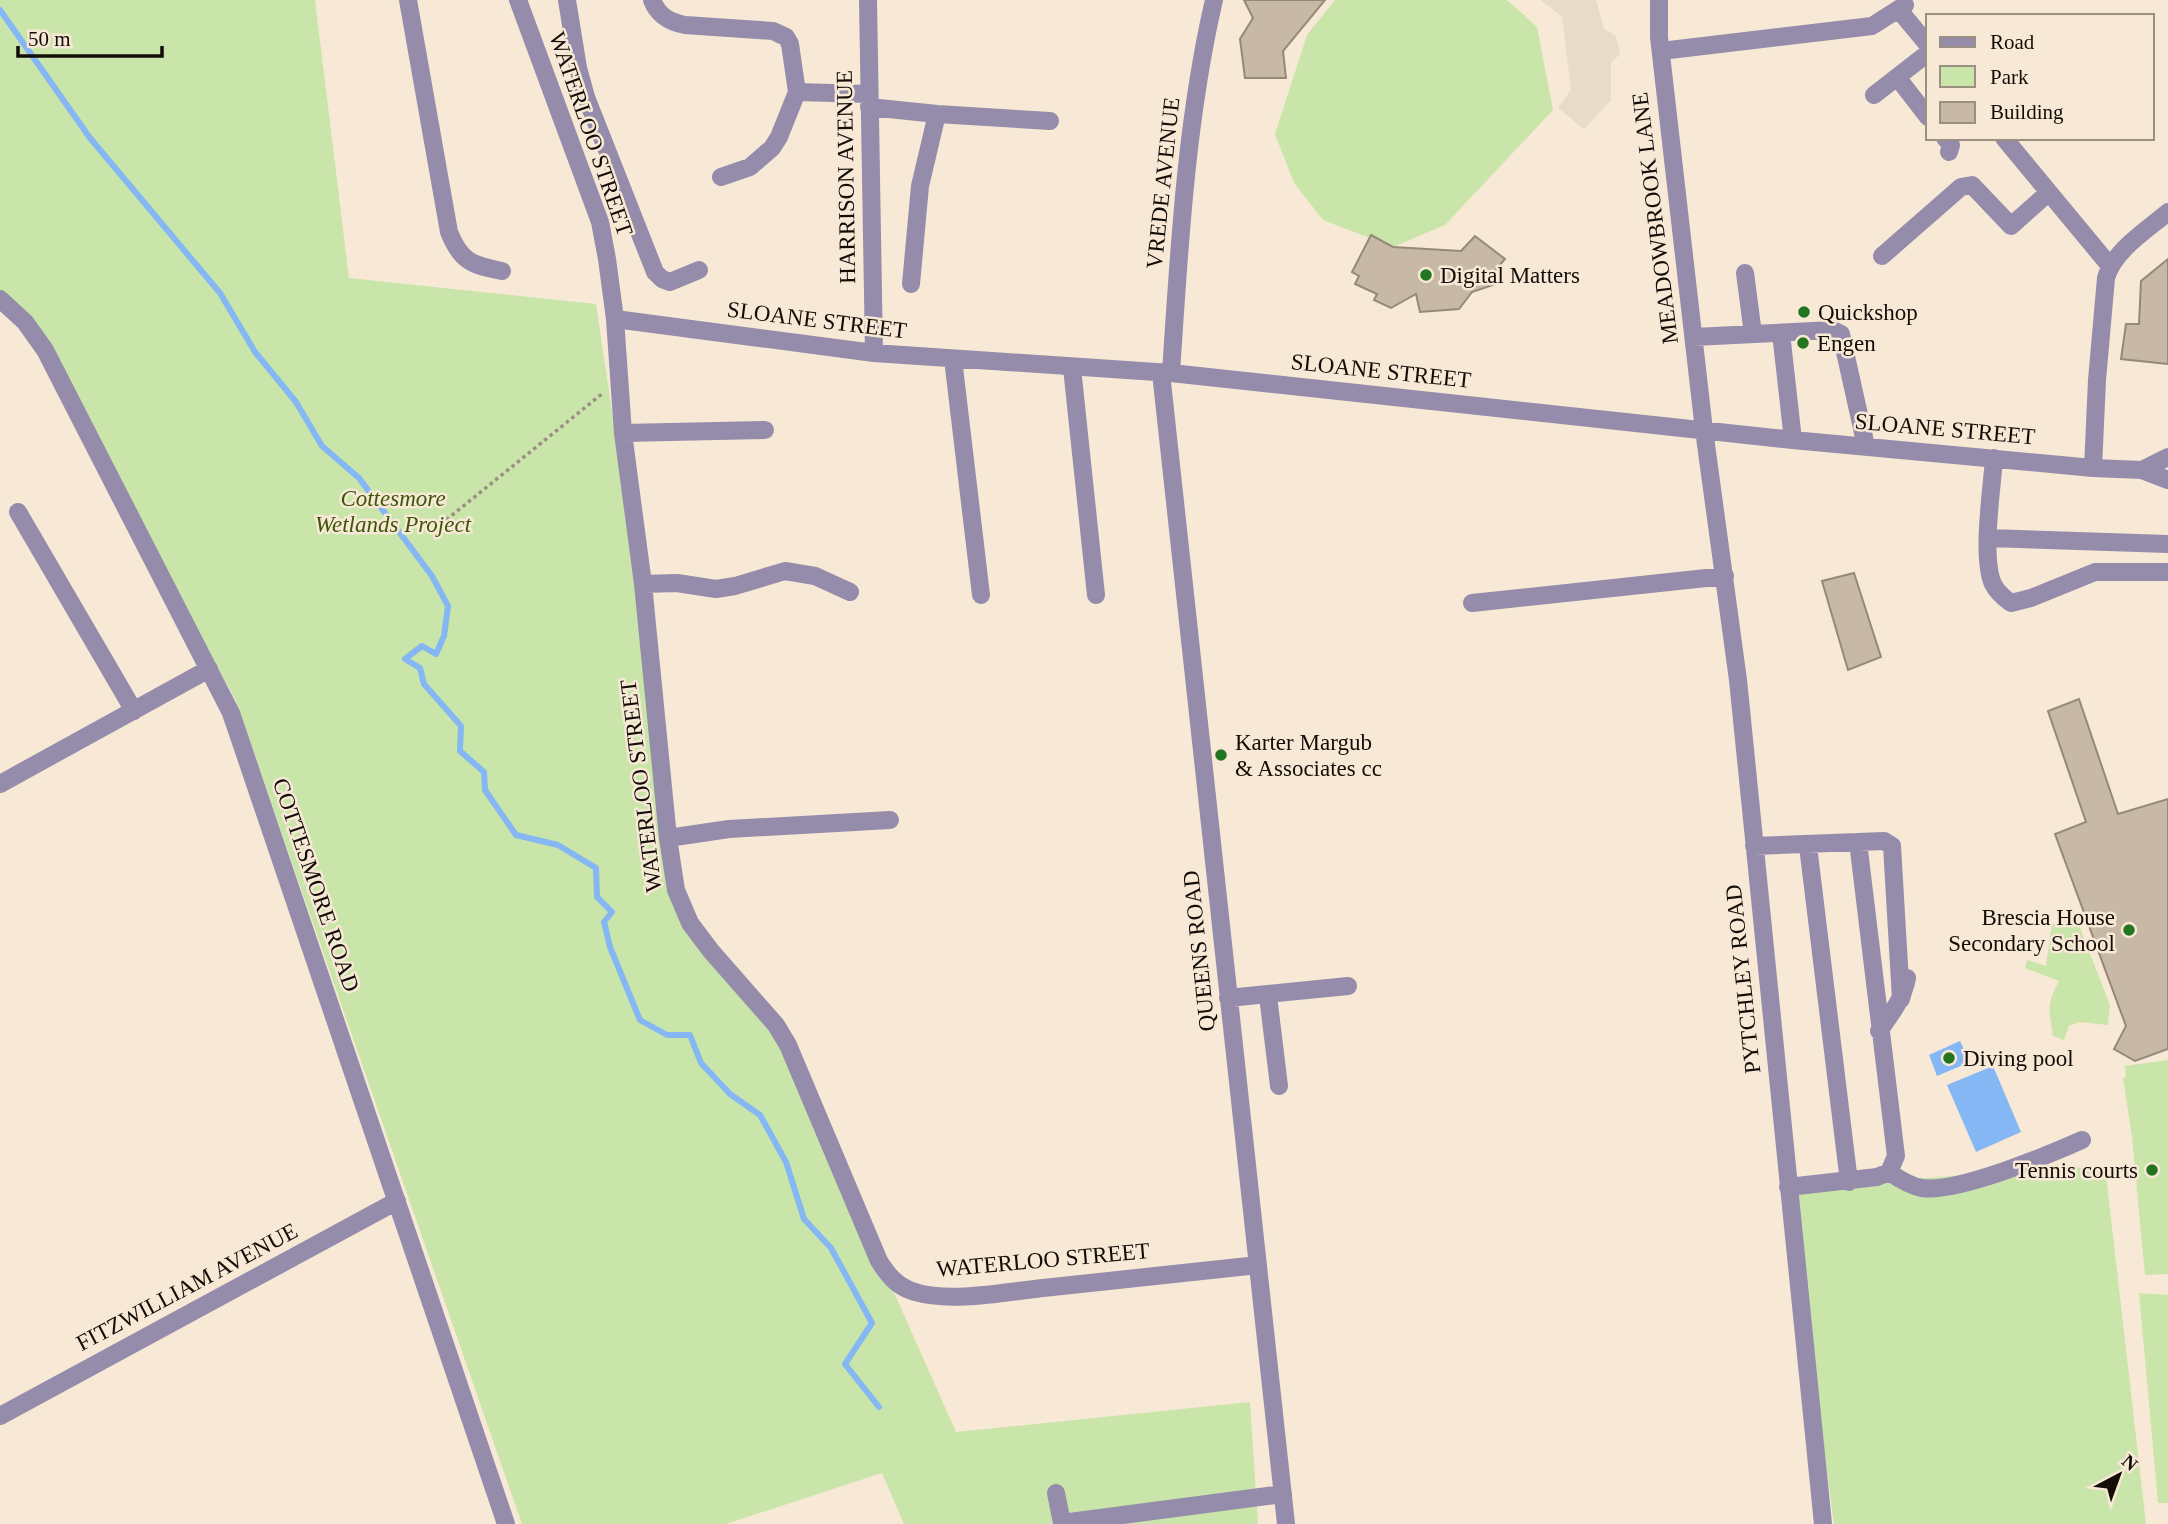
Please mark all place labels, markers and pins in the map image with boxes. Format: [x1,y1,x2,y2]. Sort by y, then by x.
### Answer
place label: Digital Matters [1440,263,1580,288]
marker: Digital Matters [1418,267,1434,283]
place label: Quickshop [1818,300,1918,325]
marker: Quickshop [1796,304,1812,320]
place label: Engen [1817,331,1876,356]
marker: Engen [1795,335,1811,351]
place label: Karter Margub & Associates cc [1235,730,1382,781]
marker: Karter Margub & Associates cc [1213,747,1229,763]
place label: Brescia House Secondary School [1948,905,2115,956]
marker: Brescia House Secondary School [2121,922,2137,938]
place label: Diving pool [1963,1046,2074,1071]
marker: Diving pool [1941,1050,1957,1066]
place label: Tennis courts [2015,1158,2138,1183]
marker: Tennis courts [2144,1162,2160,1178]

